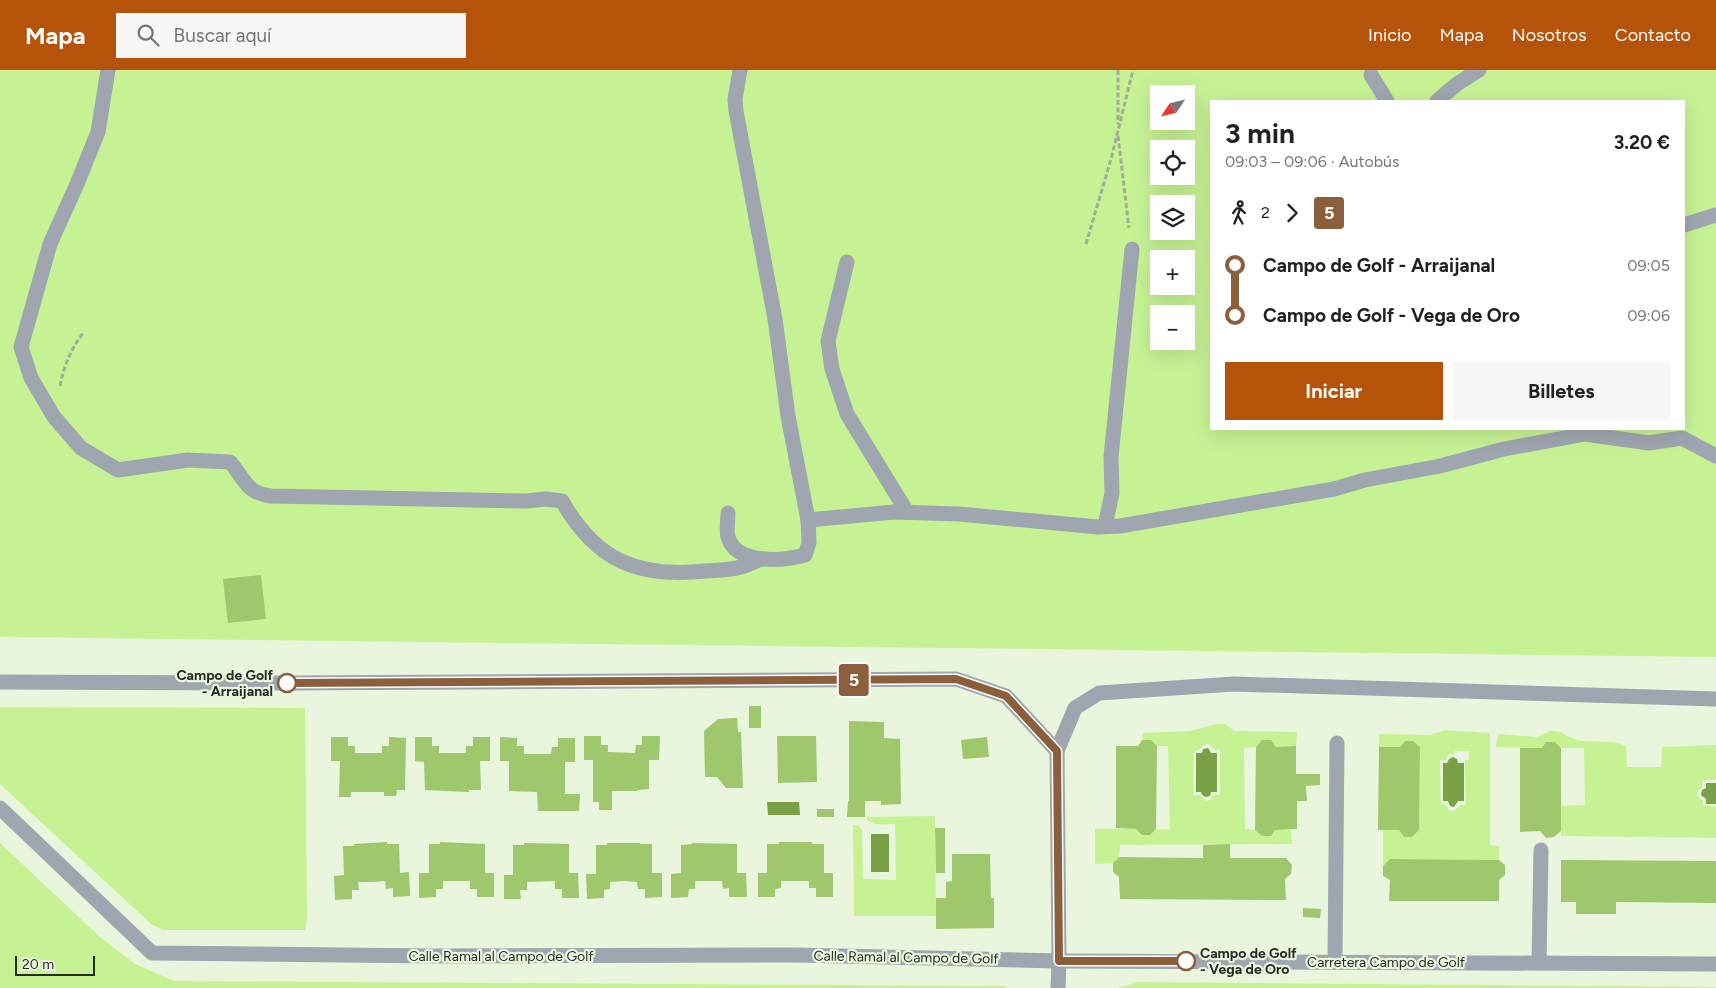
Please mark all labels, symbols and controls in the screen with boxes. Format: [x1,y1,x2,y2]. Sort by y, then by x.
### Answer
search box [116,13,466,58]
text: Mapa [25,21,86,50]
icon: search [134,21,162,49]
text: Buscar aquí [174,24,271,47]
text: Inicio [1368,24,1412,46]
text: Mapa [1440,24,1484,46]
text: Nosotros [1512,24,1587,46]
text: Contacto [1615,24,1691,46]
north arrow [1150,85,1195,130]
map controls [1150,85,1195,350]
text: 3 min [1225,116,1295,150]
text: 3.20 € [1614,131,1670,154]
button: locate [1150,140,1195,185]
text: 09:03 – 09:06 · Autobús [1225,152,1399,171]
button: layers [1150,195,1195,240]
icon: walk [1225,199,1253,227]
icon: forward [1278,199,1306,227]
text: 5 [1324,202,1334,224]
text: 2 [1261,203,1270,222]
button: + [1150,250,1195,295]
text: Campo de Golf - Arraijanal [1263,254,1495,277]
text: 09:05 [1627,256,1670,275]
text: Campo de Golf - Vega de Oro [1263,304,1520,327]
button: − [1150,305,1195,350]
text: 09:06 [1627,306,1670,325]
button: Iniciar [1225,362,1443,420]
button: Billetes [1453,362,1670,420]
line badge: 5 [838,664,870,696]
place label: Campo de Golf - Arraijanal [176,667,273,700]
text: 5 [849,669,859,691]
marker: Campo de Golf - Arraijanal [277,673,297,693]
place label: Campo de Golf - Vega de Oro [1200,945,1297,978]
street label: Calle Ramal al Campo de Golf [813,947,999,968]
street label: Calle Ramal al Campo de Golf [409,948,594,965]
marker: Campo de Golf - Vega de Oro [1176,951,1196,971]
scale bar [15,953,95,976]
street label: Carretera Campo de Golf [1307,954,1466,971]
text: 20 m [22,956,54,973]

